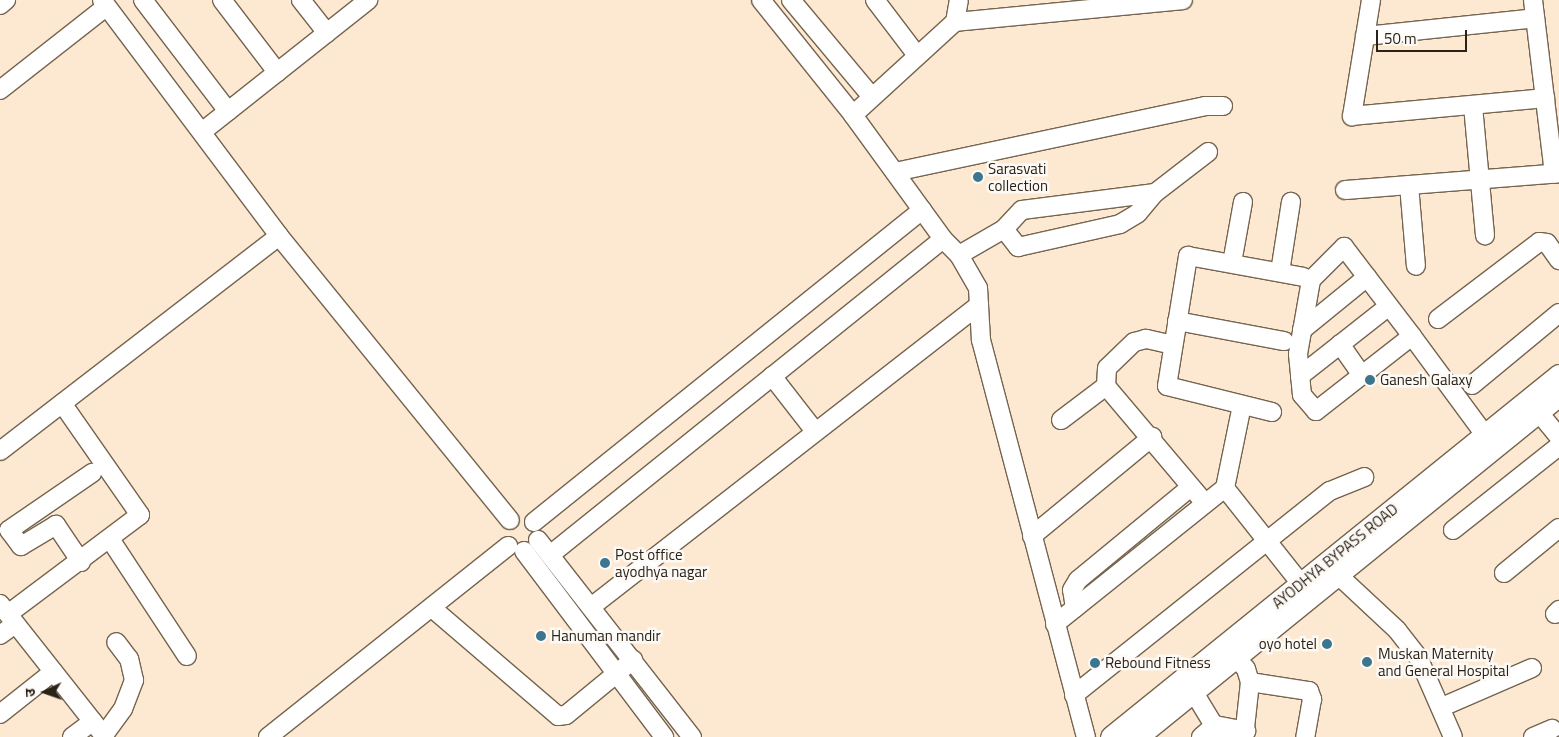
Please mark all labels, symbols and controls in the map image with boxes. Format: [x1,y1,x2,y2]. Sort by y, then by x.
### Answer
scale bar [1379,20,1470,52]
text: 50 m [1384,27,1417,50]
place label: Sarasvati collection [988,159,1048,194]
marker: Sarasvati collection [972,171,984,183]
place label: Ganesh Galaxy [1380,371,1472,389]
marker: Ganesh Galaxy [1364,374,1376,386]
street label: AYODHYA BYPASS ROAD [1269,500,1401,612]
place label: Post office ayodhya nagar [615,545,707,580]
marker: Post office ayodhya nagar [599,557,611,569]
place label: Hanuman mandir [551,627,661,645]
marker: Hanuman mandir [535,630,547,642]
place label: oyo hotel [1259,635,1317,653]
marker: oyo hotel [1321,638,1333,650]
place label: Muskan Maternity and General Hospital [1378,644,1509,679]
place label: Rebound Fitness [1105,654,1211,672]
marker: Muskan Maternity and General Hospital [1360,655,1374,669]
marker: Rebound Fitness [1089,657,1101,669]
north arrow [20,667,70,717]
text: उ [19,688,40,697]

